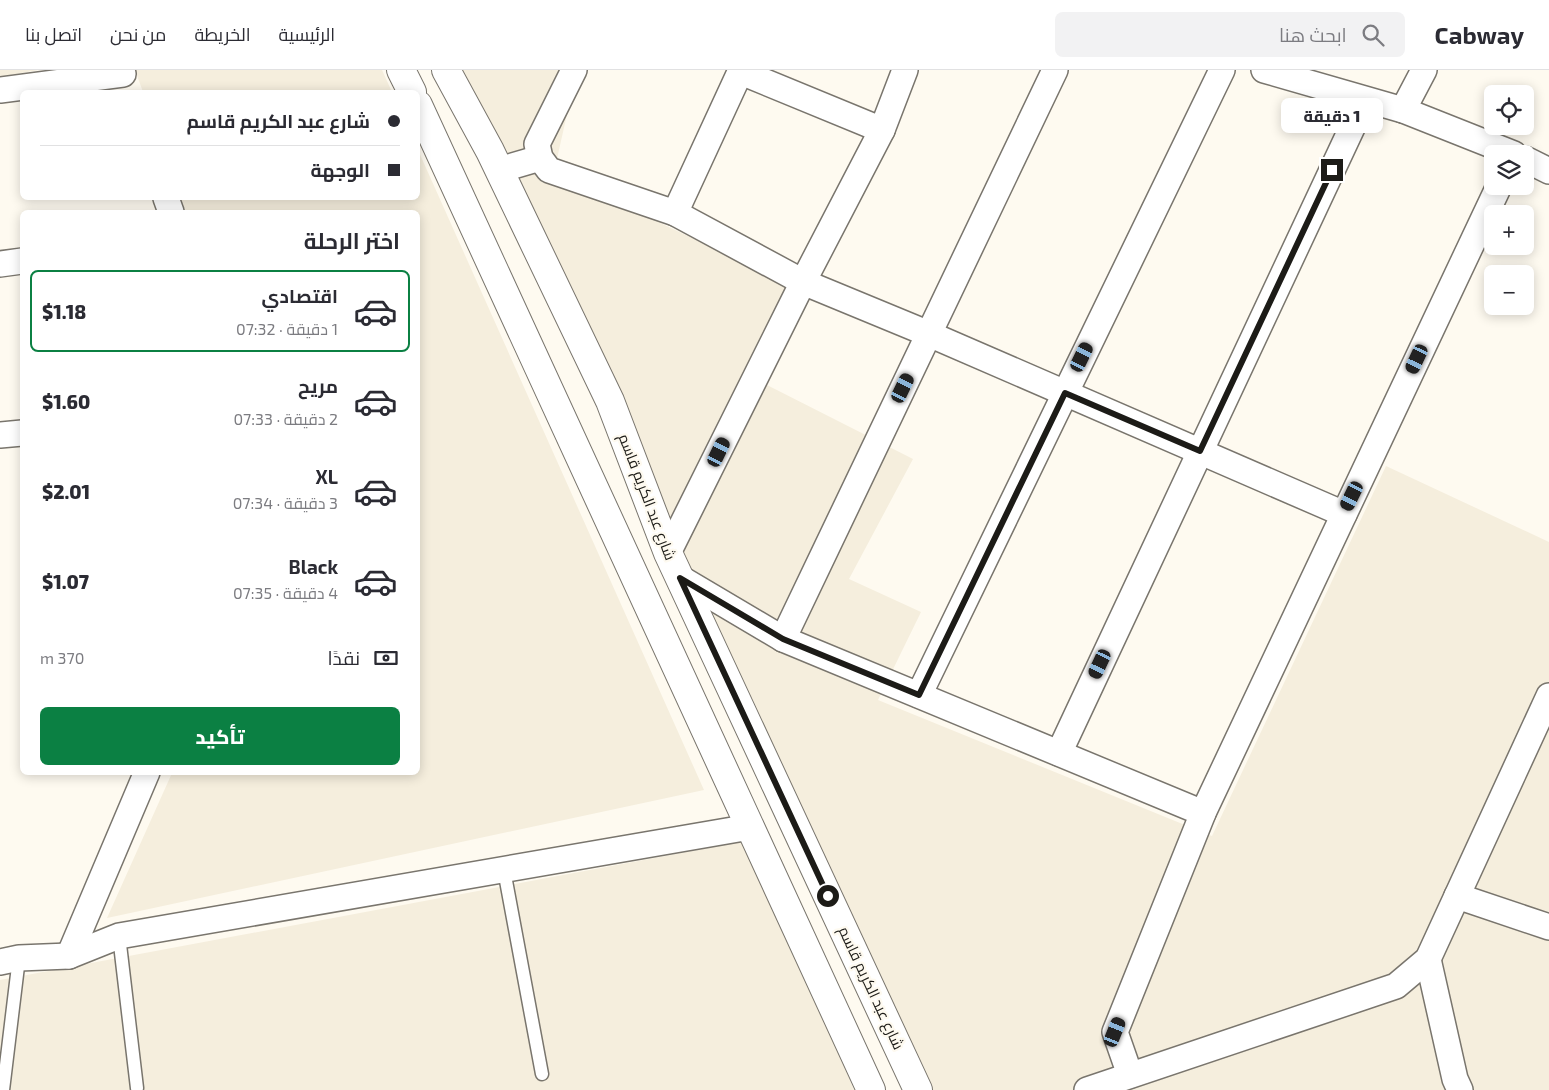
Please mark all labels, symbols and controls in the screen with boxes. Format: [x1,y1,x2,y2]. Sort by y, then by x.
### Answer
search box [1055,12,1405,57]
text: Cabway [1435,20,1524,49]
icon: search [1359,21,1387,49]
text: اتصل بنا [25,23,82,45]
text: من نحن [110,23,166,45]
text: الخريطة [194,23,251,45]
text: الرئيسية [279,23,335,45]
text: ابحث هنا [1279,23,1347,46]
map controls [1484,85,1534,315]
button: locate [1484,85,1534,135]
callout: 1 دقيقة [1281,98,1383,132]
text: 1 دقيقة [1303,106,1361,125]
text: شارع عبد الكريم قاسم [187,109,370,132]
button: layers [1484,145,1534,195]
text: الوجهة [310,158,370,181]
route end [1321,159,1343,181]
button: + [1484,205,1534,255]
text: اختر الرحلة [304,227,400,253]
button: − [1484,265,1534,315]
text: اقتصادي [262,284,338,307]
icon: car [353,289,398,334]
text: $1.18 [42,300,86,323]
text: 1 دقيقة · 07:32 [236,319,338,338]
car [1068,340,1095,374]
car [1403,342,1430,376]
car [889,371,916,405]
text: مريح [298,374,338,397]
icon: car [353,379,398,424]
text: $1.60 [42,390,90,413]
text: 2 دقيقة · 07:33 [233,409,338,428]
street label: شارع عبد الكريم قاسم [613,431,680,563]
car [705,435,732,469]
text: XL [316,465,338,488]
icon: car [353,469,398,514]
car [1338,479,1365,513]
text: $2.01 [42,480,90,503]
text: 3 دقيقة · 07:34 [233,493,338,512]
text: Black [288,555,338,578]
icon: car [353,559,398,604]
text: $1.07 [42,570,89,593]
text: 4 دقيقة · 07:35 [233,583,338,602]
icon: cash [372,644,400,672]
text: نقدًا [328,646,360,669]
car [1086,647,1113,681]
text: 370 m [40,648,84,667]
button: تأكيد [40,707,400,765]
route start [817,885,839,907]
street label: شارع عبد الكريم قاسم [833,923,908,1053]
car [1102,1015,1127,1049]

